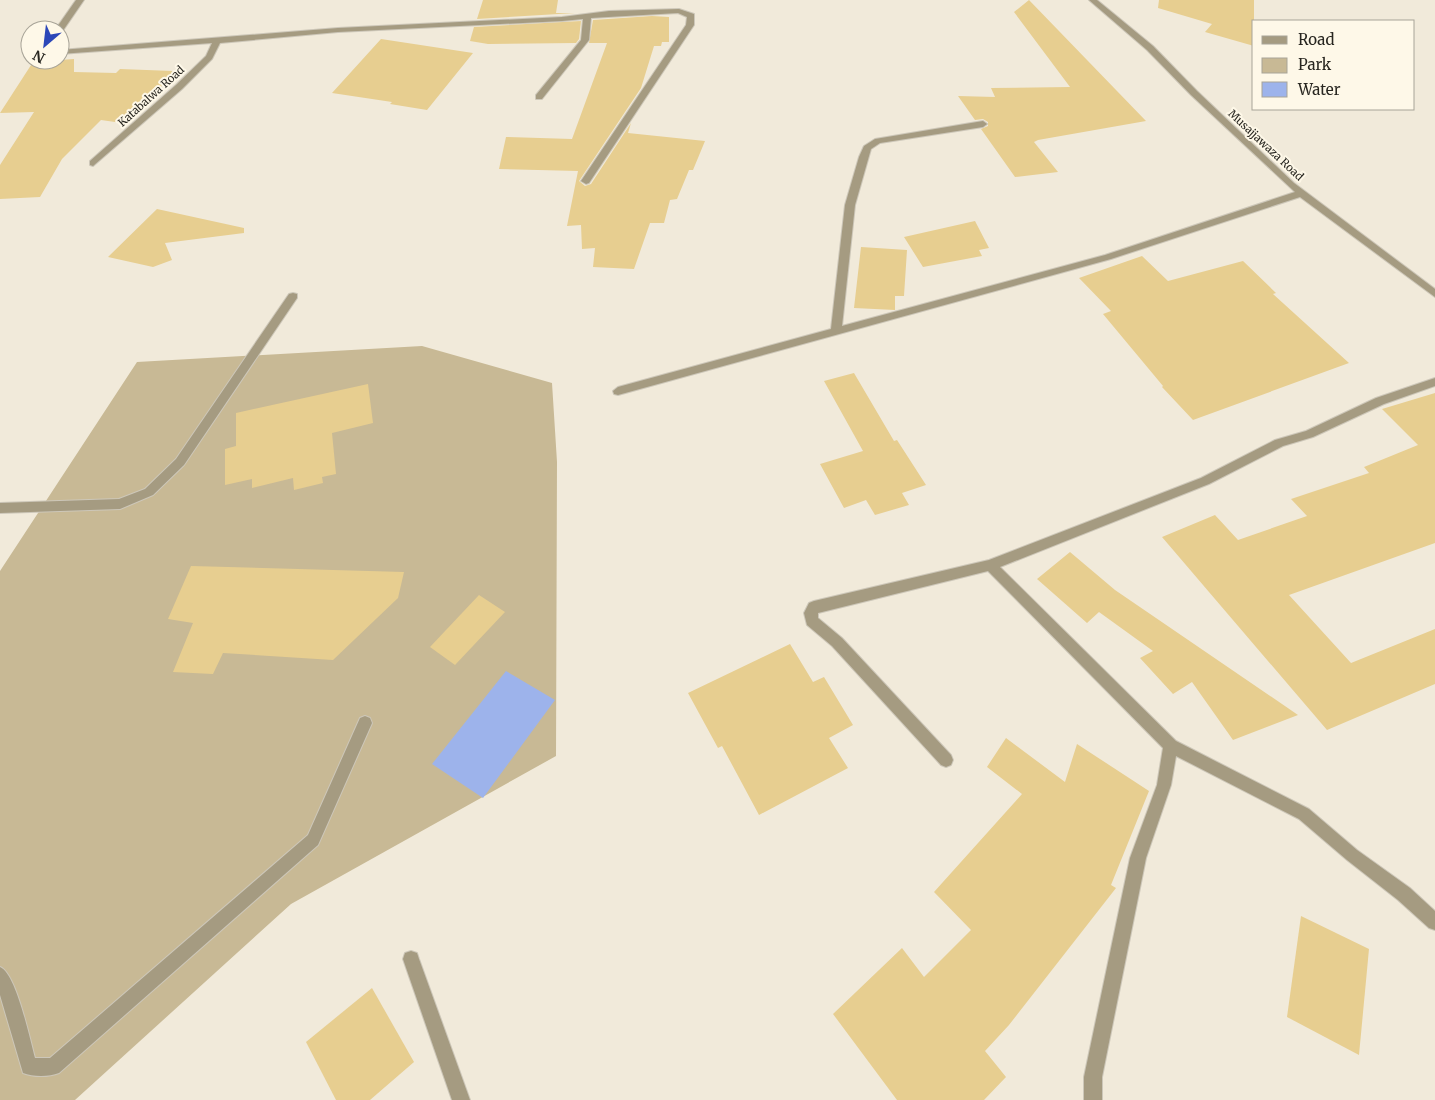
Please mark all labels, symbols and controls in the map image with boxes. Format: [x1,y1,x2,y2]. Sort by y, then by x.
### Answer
north arrow [20,20,70,70]
legend [1252,20,1415,110]
text: Road [1298,30,1334,49]
text: N [30,46,48,67]
text: Park [1298,55,1332,74]
street label: Katabalwa Road [115,62,187,129]
text: Water [1297,80,1341,99]
street label: Musajjawaza Road [1225,107,1307,184]

